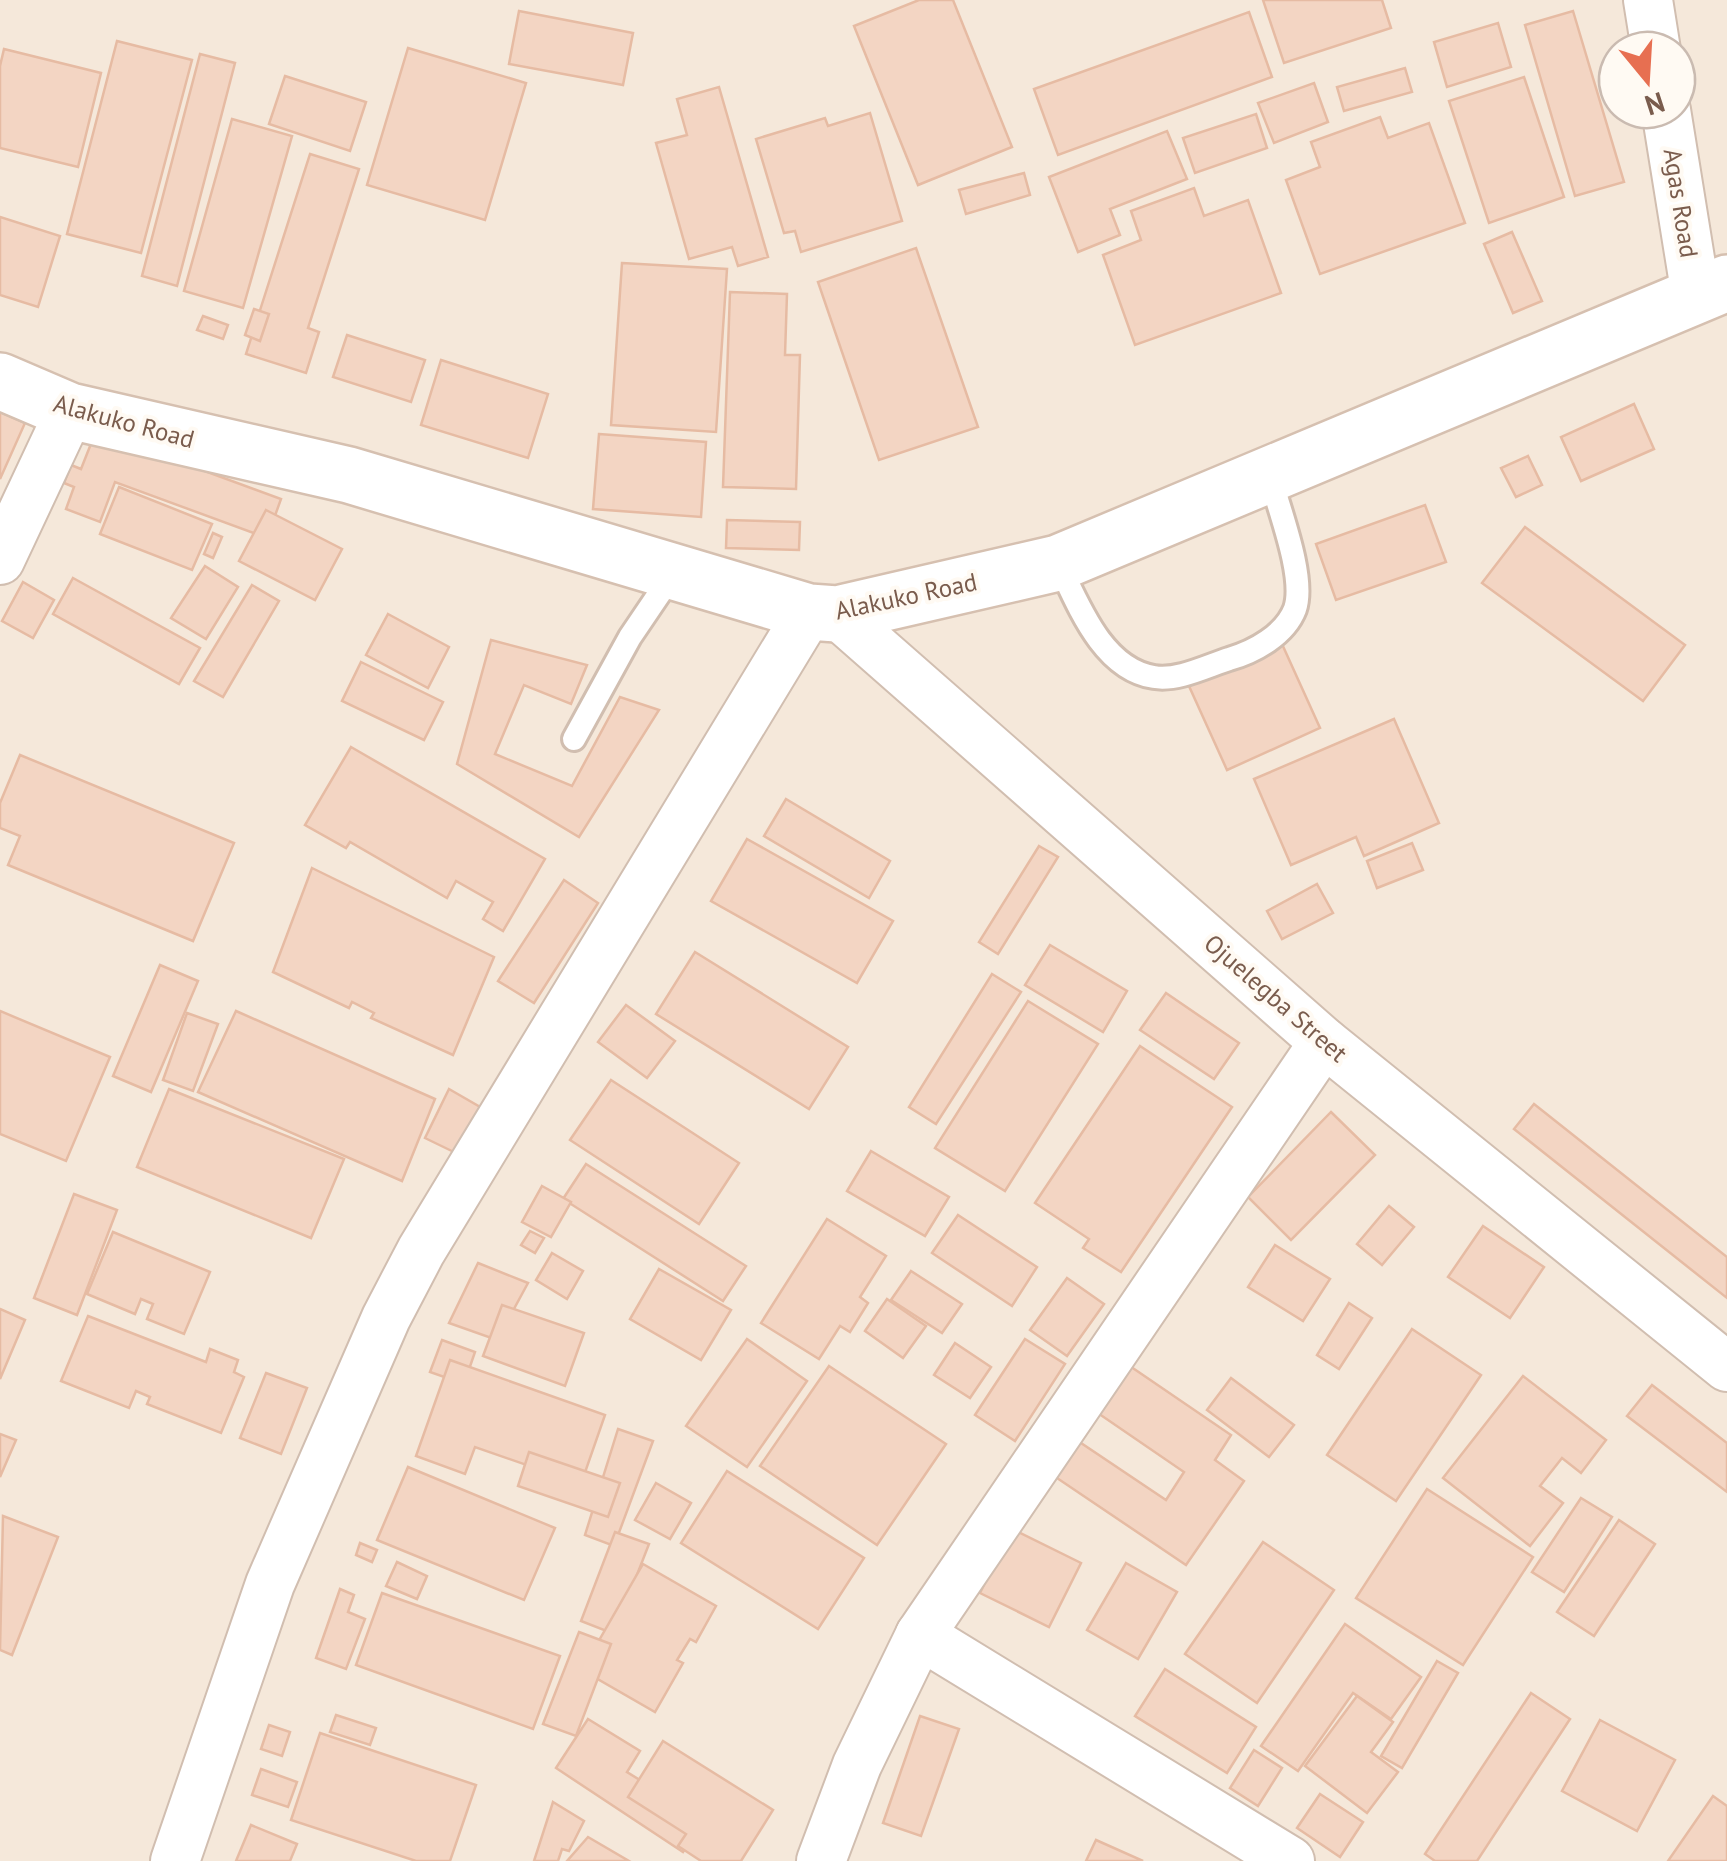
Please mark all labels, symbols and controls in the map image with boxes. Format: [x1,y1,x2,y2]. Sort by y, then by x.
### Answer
north arrow [1597,30,1697,130]
text: N [1640,84,1669,125]
street label: Agas Road [1657,146,1705,260]
street label: Alakuko Road [50,387,198,455]
street label: Alakuko Road [832,565,980,627]
street label: Ojuelegba Street [1198,927,1355,1069]

